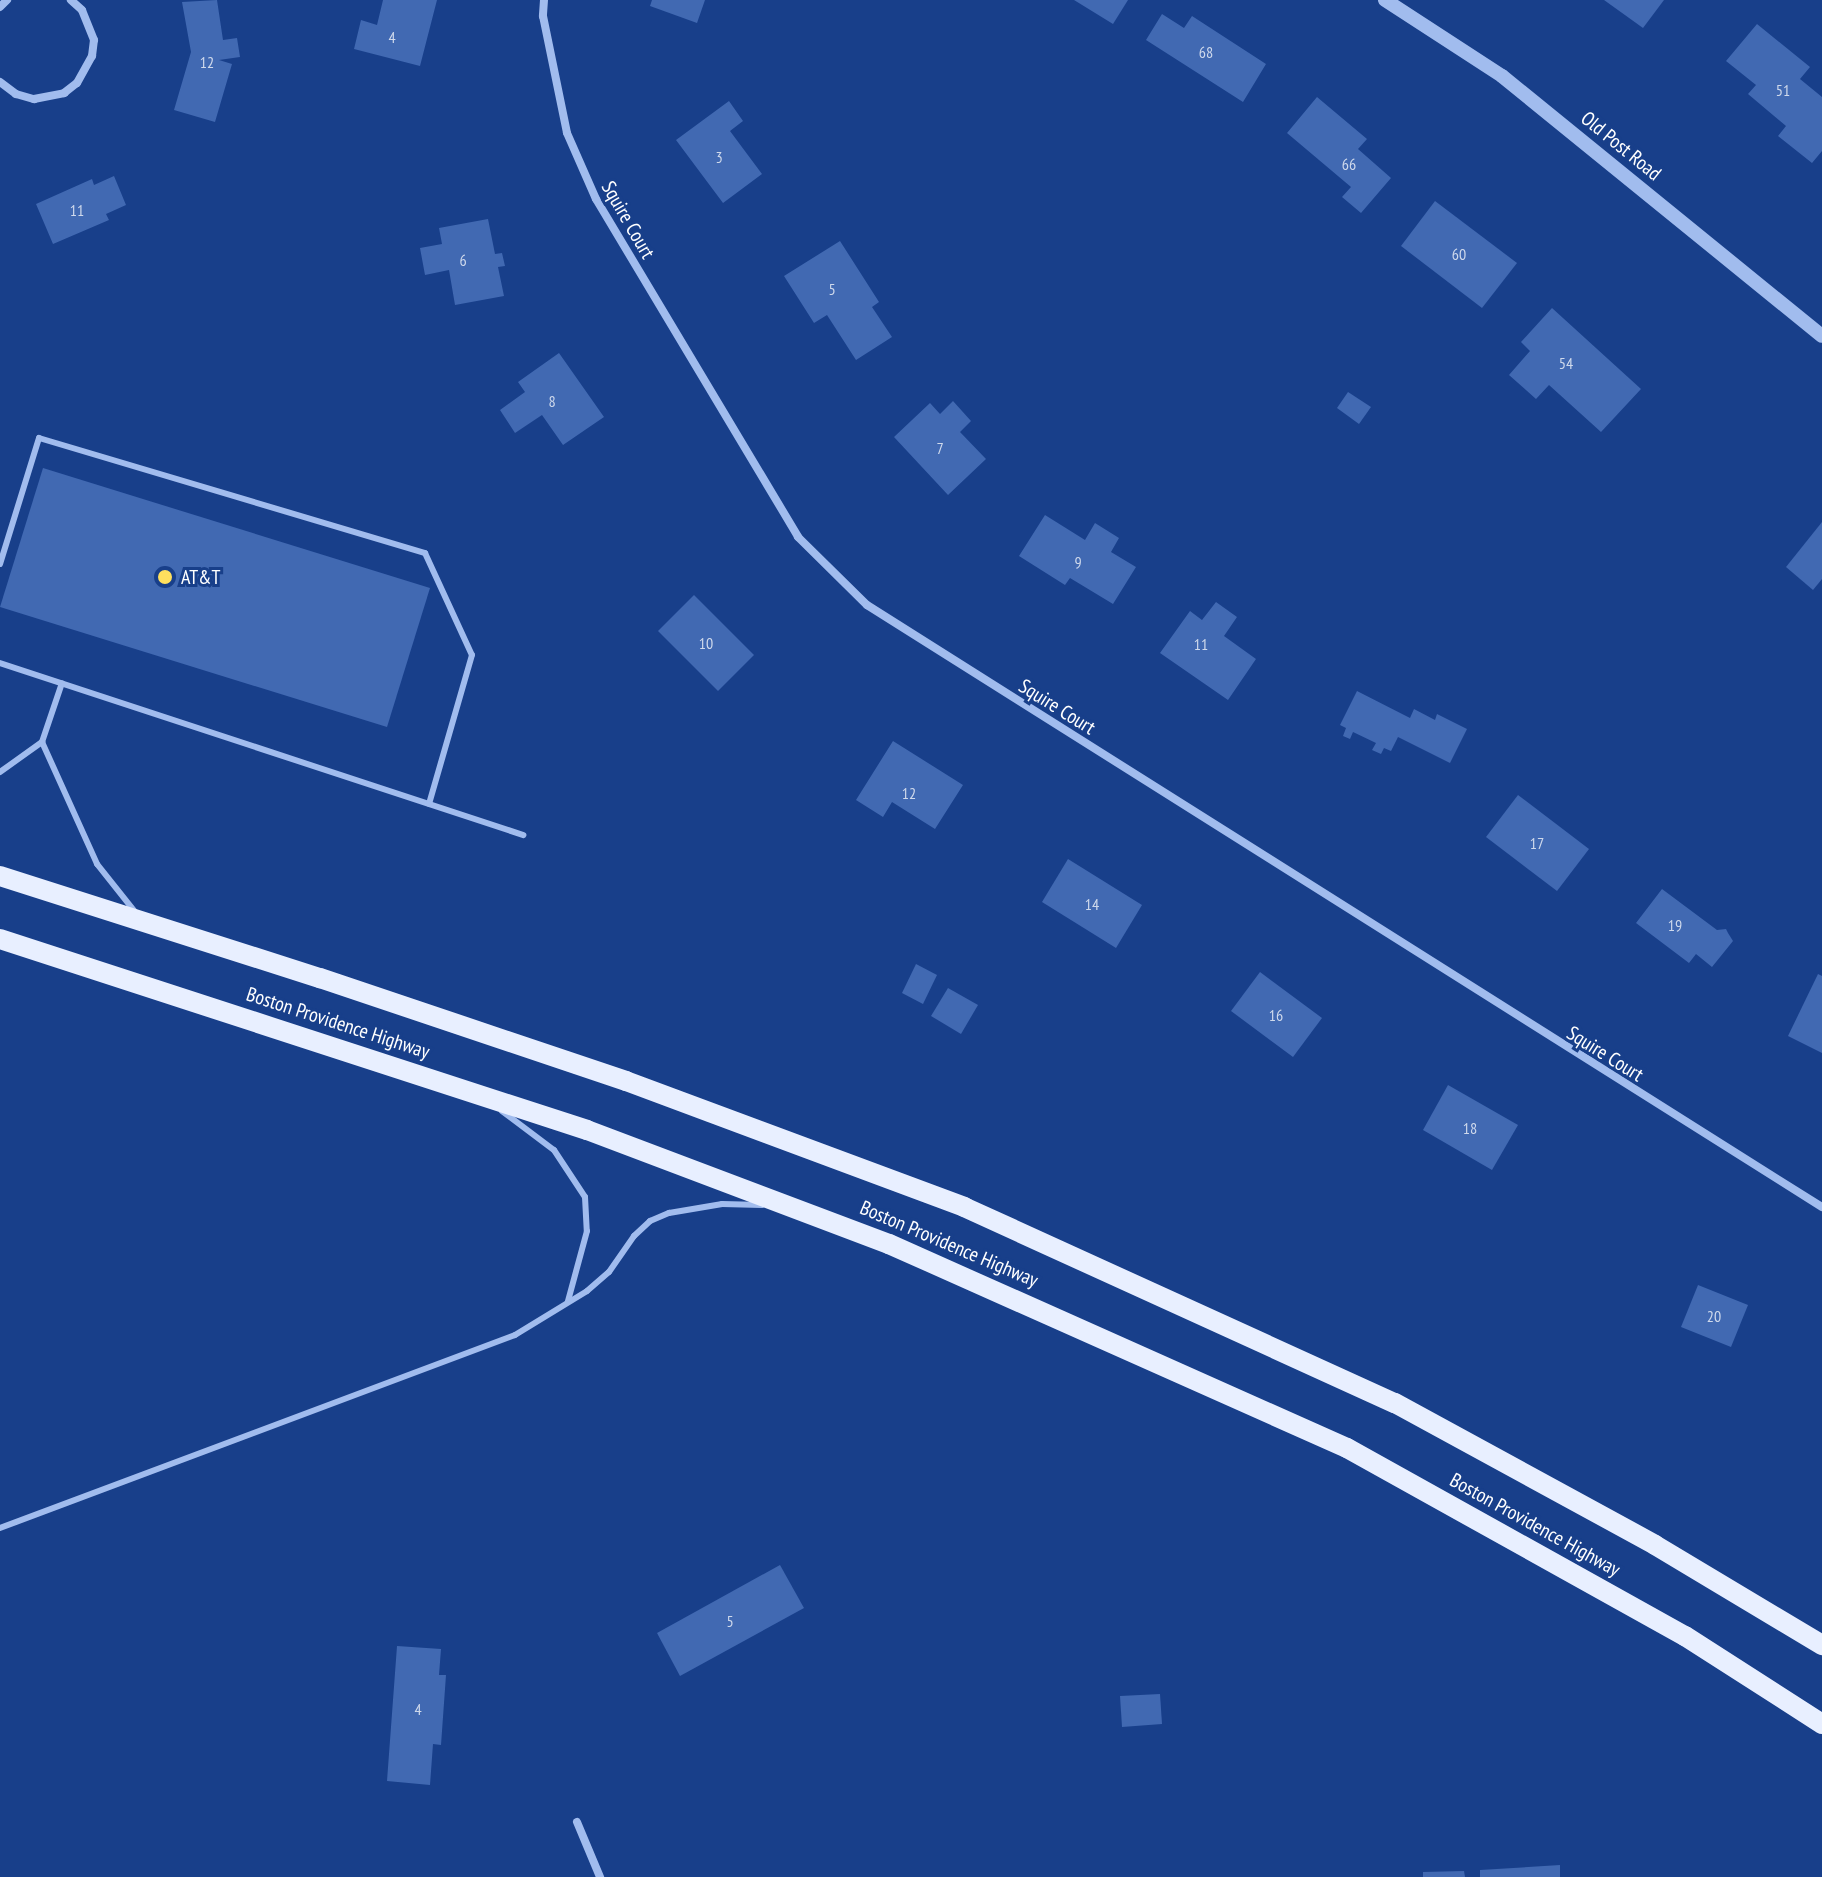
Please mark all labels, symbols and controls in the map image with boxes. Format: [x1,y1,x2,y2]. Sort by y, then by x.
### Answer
house number: 4 [388,27,396,47]
house number: 68 [1199,42,1213,62]
house number: 12 [200,52,214,72]
house number: 51 [1776,80,1790,100]
street label: Old Post Road [1576,106,1666,186]
house number: 3 [715,147,723,167]
house number: 66 [1342,154,1356,174]
street label: Squire Court [596,177,660,263]
house number: 11 [70,200,84,220]
house number: 60 [1452,244,1466,264]
house number: 6 [459,250,467,270]
house number: 5 [828,279,836,299]
house number: 54 [1559,353,1573,373]
house number: 8 [548,391,556,411]
house number: 7 [936,438,944,458]
house number: 9 [1074,552,1082,572]
place label: AT&T [181,565,220,589]
marker: AT&T [156,568,174,586]
house number: 10 [699,633,713,653]
house number: 11 [1194,634,1208,654]
street label: Squire Court [1014,674,1100,740]
house number: 12 [902,783,916,803]
house number: 17 [1530,833,1544,853]
house number: 14 [1085,894,1099,914]
house number: 19 [1668,915,1682,935]
street label: Boston Providence Highway [243,982,433,1064]
house number: 16 [1269,1005,1283,1025]
street label: Squire Court [1562,1021,1648,1087]
house number: 18 [1463,1118,1477,1138]
street label: Boston Providence Highway [856,1196,1042,1292]
house number: 20 [1707,1306,1721,1326]
street label: Boston Providence Highway [1446,1468,1624,1582]
house number: 5 [726,1611,734,1631]
house number: 4 [414,1699,422,1719]

